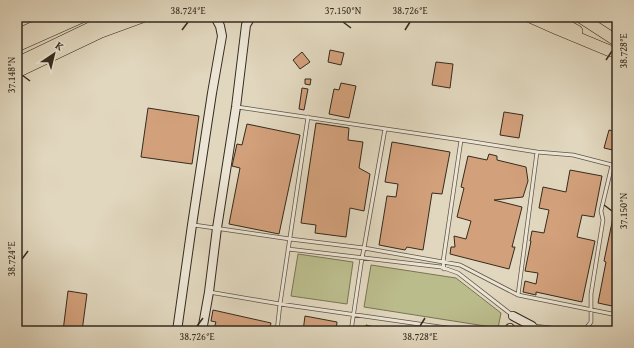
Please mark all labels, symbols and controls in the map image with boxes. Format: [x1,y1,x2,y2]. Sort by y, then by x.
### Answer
text: 38.724°E [170,3,206,18]
text: 37.150°N [325,3,362,18]
text: 38.726°E [392,3,428,18]
text: 38.728°E [616,33,631,69]
north arrow [34,34,74,74]
text: K [52,37,67,54]
text: 37.148°N [4,56,19,93]
text: 37.150°N [616,192,631,229]
text: 38.724°E [4,241,19,277]
text: 38.726°E [179,329,215,344]
text: 38.728°E [402,329,438,344]

